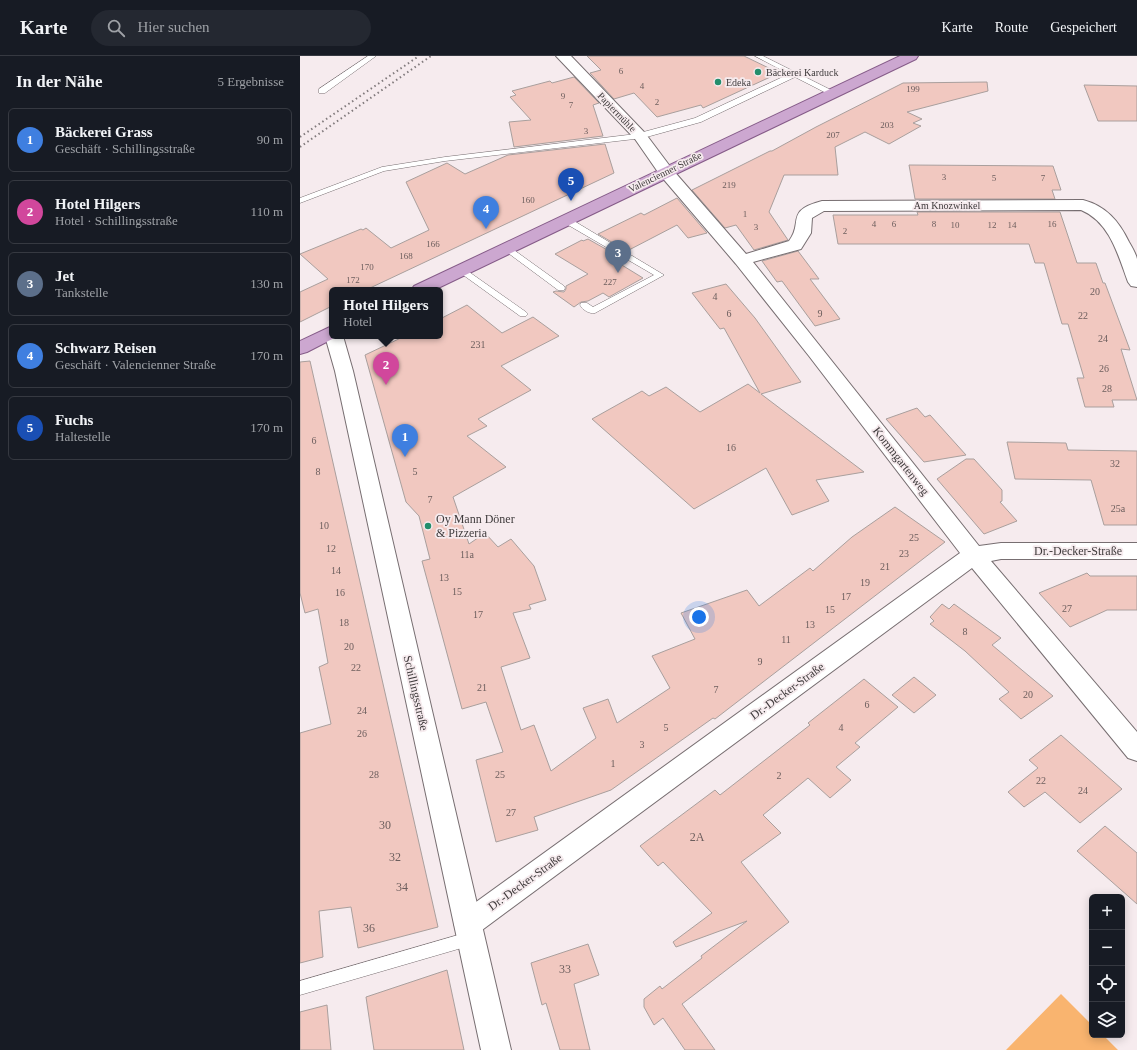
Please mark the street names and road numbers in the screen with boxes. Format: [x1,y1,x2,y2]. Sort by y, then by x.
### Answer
street label: Papiermühle [595,90,639,134]
street label: Valencienner Straße [627,149,704,195]
street label: Am Knozwinkel [914,200,980,211]
street label: Kommgartenweg [870,424,932,498]
street label: Dr.-Decker-Straße [1034,544,1122,558]
street label: Schillingsstraße [401,654,431,732]
street label: Dr.-Decker-Straße [747,659,827,723]
street label: Dr.-Decker-Straße [485,850,565,914]

